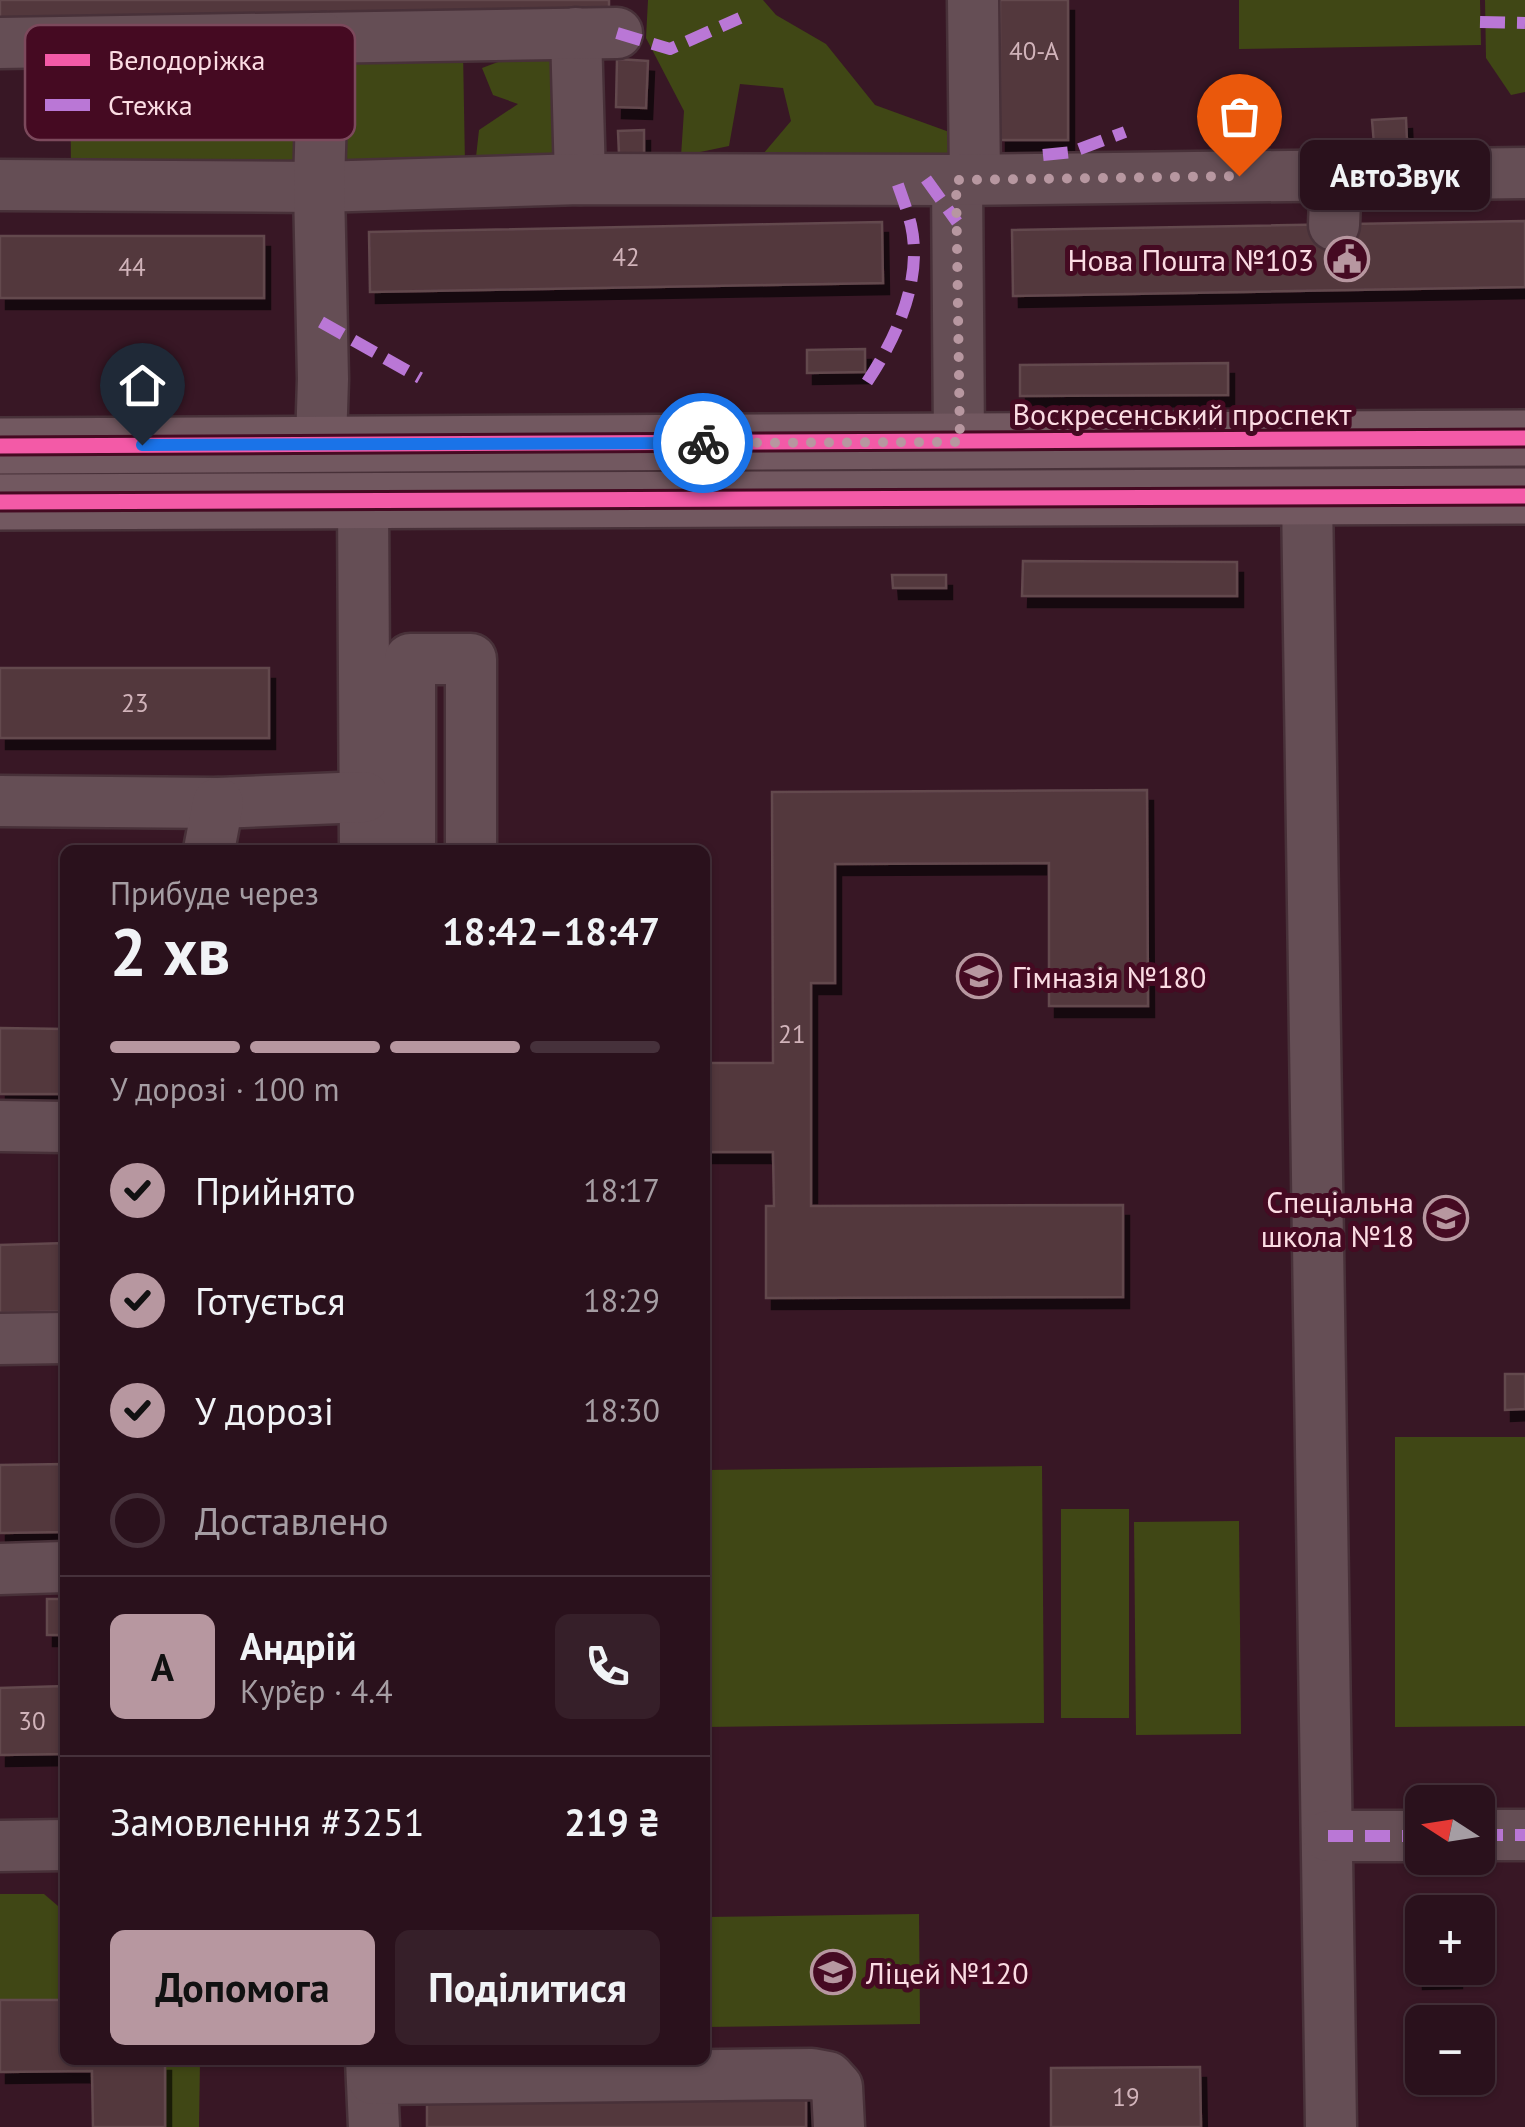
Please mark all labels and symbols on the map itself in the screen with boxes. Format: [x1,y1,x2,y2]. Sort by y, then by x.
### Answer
legend [25,25,355,140]
house number: 40-А [1009,35,1059,67]
text: Велодоріжка [108,41,265,78]
pin [1197,74,1282,177]
text: Стежка [108,86,193,123]
callout: АвтоЗвук [1299,141,1489,211]
public building icon: Нова Пошта №103 [1324,236,1370,282]
place label: Нова Пошта №103 [1067,240,1314,279]
house number: 42 [612,241,640,273]
house number: 44 [118,251,146,283]
pin [100,343,185,446]
courier [653,393,753,493]
street label: Воскресенський проспект [1013,394,1352,433]
house number: 23 [121,687,149,719]
school or university icon: Гімназія №180 [956,953,1002,999]
place label: Гімназія №180 [1012,957,1206,996]
house number: 21 [778,1018,806,1050]
place label: Спеціальна школа №18 [1261,1182,1414,1255]
school or university icon: Спеціальна школа №18 [1423,1195,1469,1241]
house number: 30 [18,1705,46,1737]
north arrow [1405,1785,1495,1875]
school or university icon: Ліцей №120 [810,1949,856,1995]
place label: Ліцей №120 [865,1953,1029,1992]
house number: 19 [1112,2081,1140,2113]

